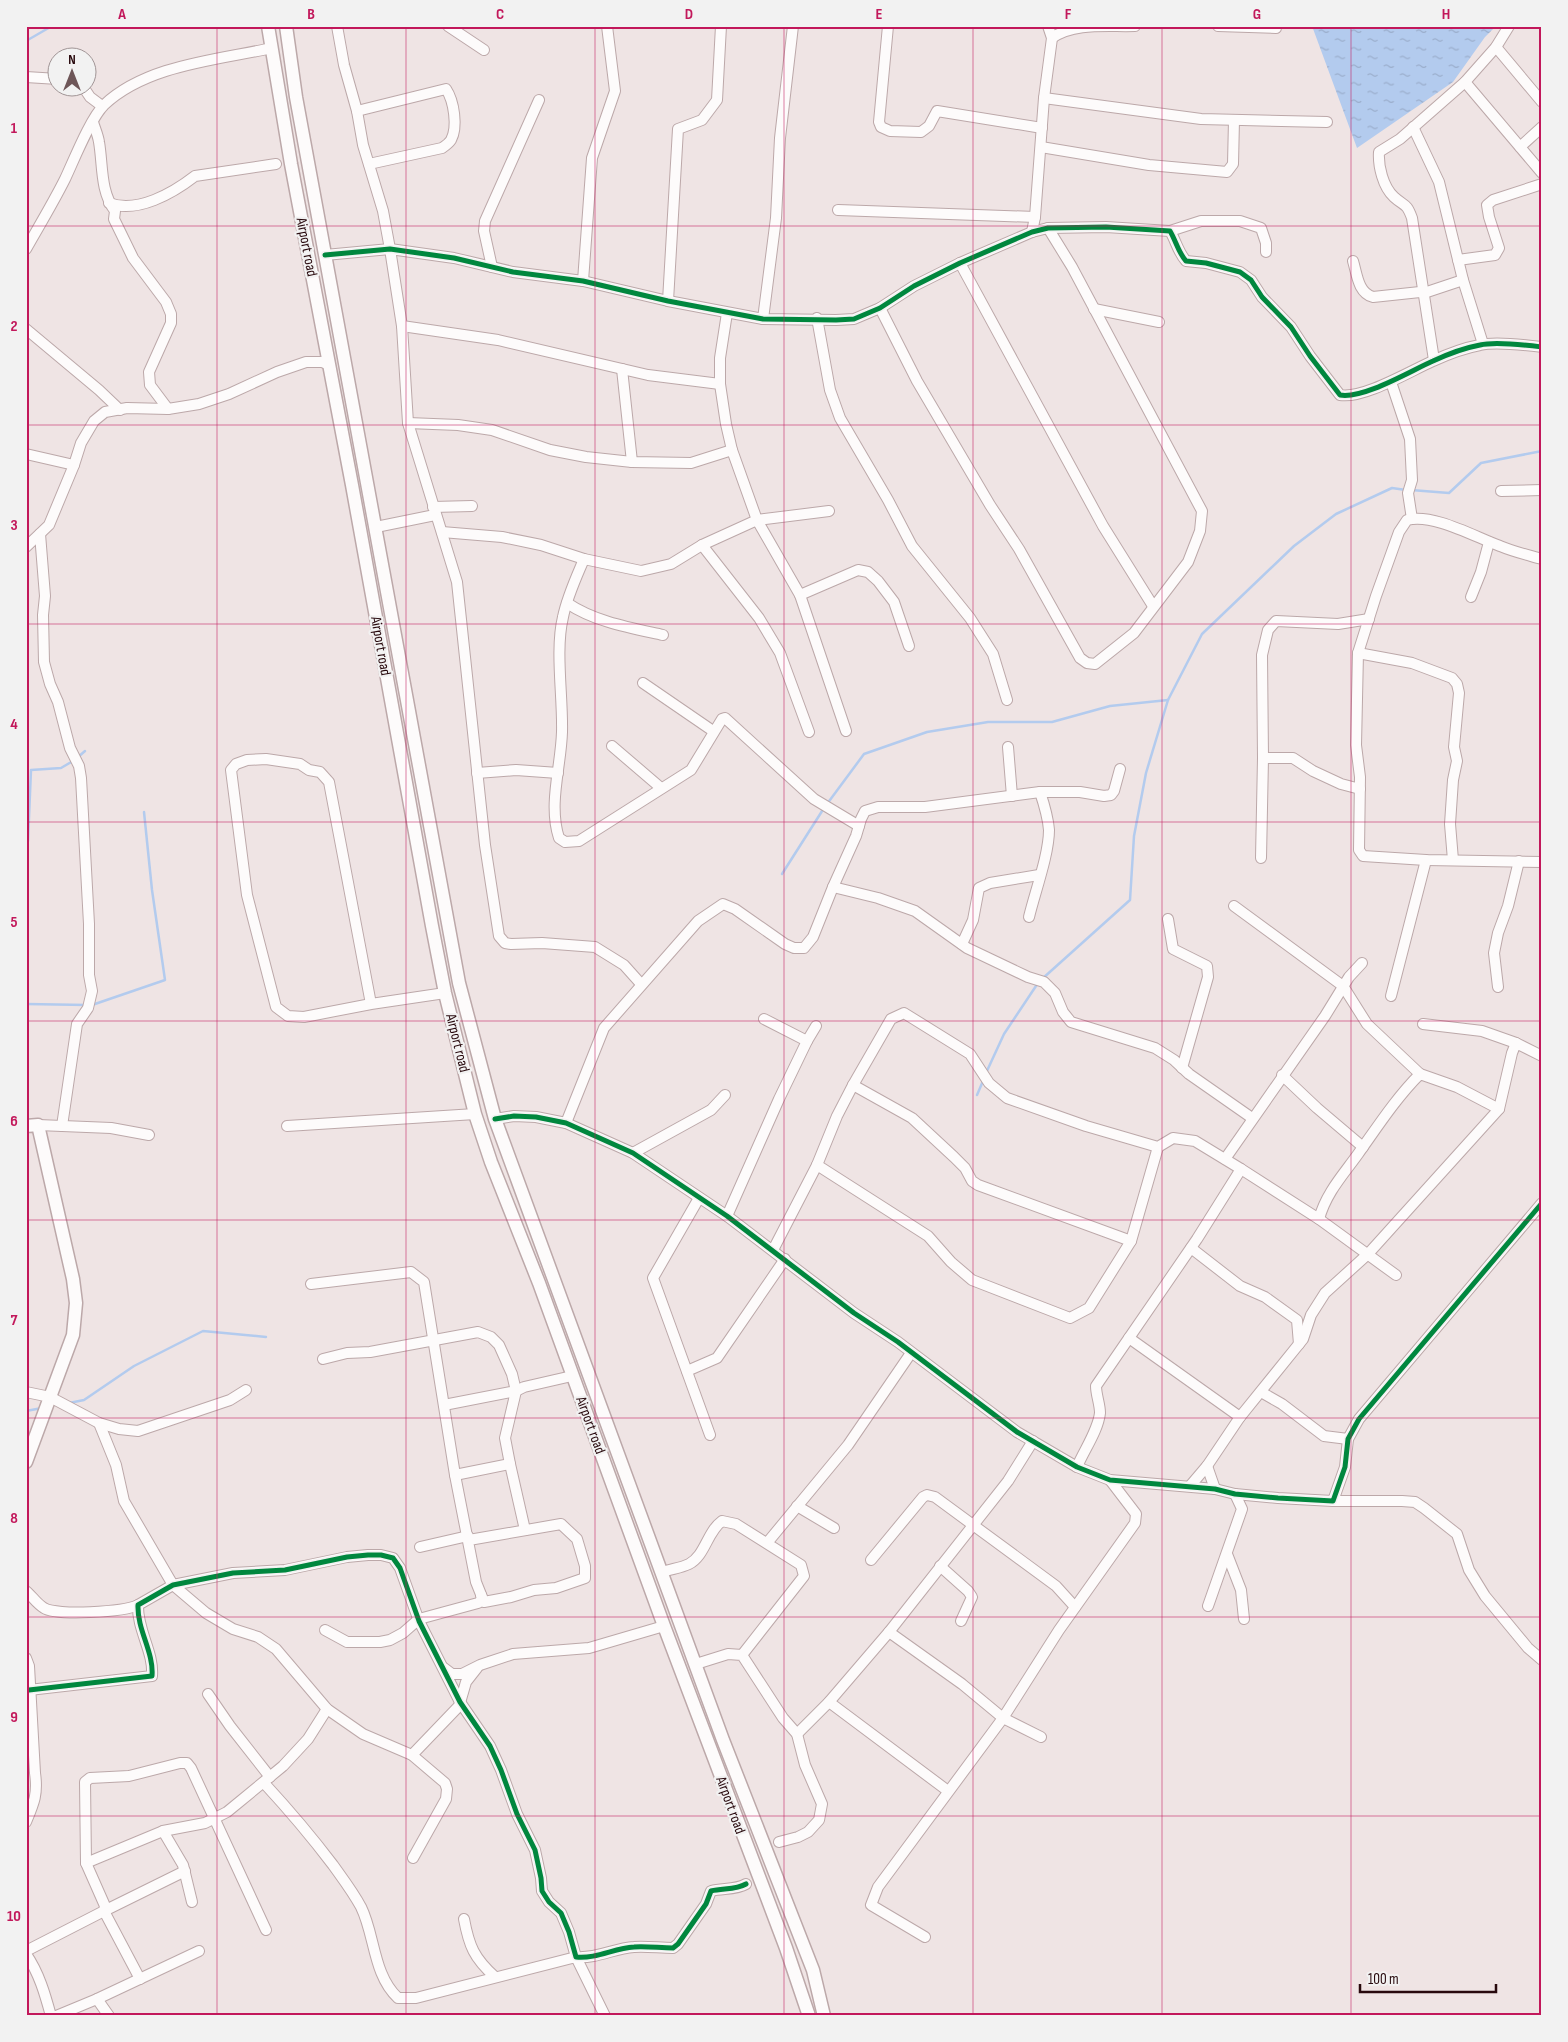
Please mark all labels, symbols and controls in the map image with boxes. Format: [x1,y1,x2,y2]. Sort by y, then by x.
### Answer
text: A [117,5,126,24]
text: B [307,5,315,24]
text: C [496,5,504,24]
text: D [685,5,693,24]
text: E [876,5,883,24]
text: F [1065,5,1072,24]
text: G [1253,5,1261,24]
text: H [1442,5,1450,24]
north arrow [48,48,98,98]
text: N [68,51,76,68]
text: 1 [11,119,18,138]
street label: Airport road [291,215,322,278]
text: 2 [10,317,18,336]
text: 3 [10,516,18,535]
street label: Airport road [366,614,395,677]
text: 4 [10,715,18,734]
text: 5 [10,913,18,932]
street label: Airport road [441,1011,474,1074]
text: 6 [10,1112,18,1131]
text: 7 [11,1311,18,1330]
street label: Airport road [571,1393,610,1456]
text: 8 [10,1509,18,1528]
text: 9 [10,1708,18,1727]
street label: Airport road [711,1773,750,1836]
text: 10 [7,1907,21,1926]
scale bar [1360,1962,1497,1994]
text: 100 m [1368,1970,1399,1989]

